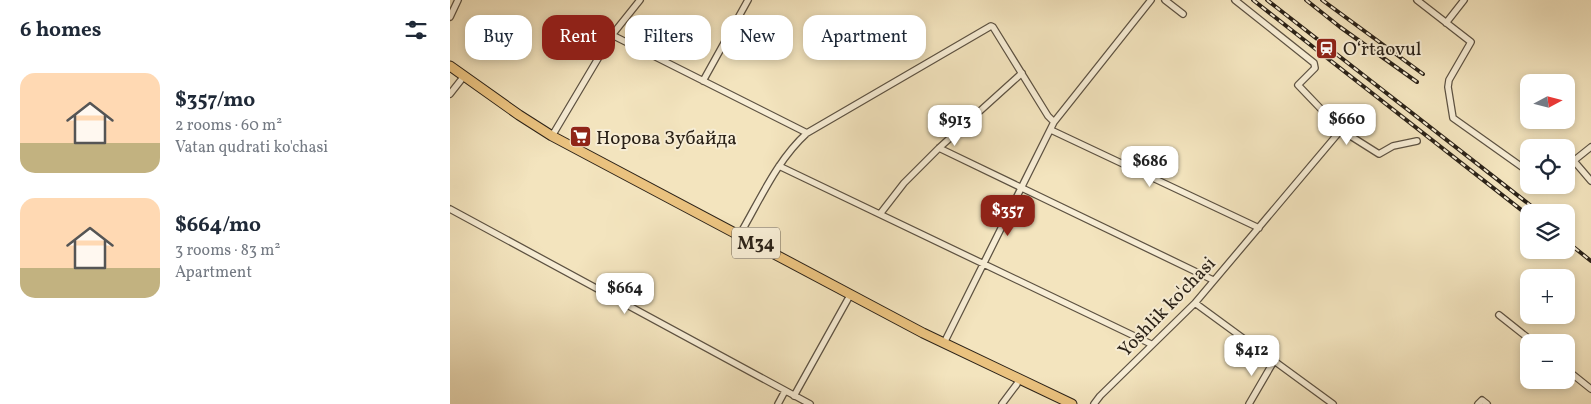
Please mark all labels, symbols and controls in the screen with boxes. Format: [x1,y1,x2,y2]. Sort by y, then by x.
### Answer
chip: Buy [465,15,532,60]
chip: Rent [542,15,615,60]
chip: Filters [625,15,711,60]
chip: New [721,15,793,60]
chip: Apartment [803,15,926,60]
text: 6 homes [20,16,101,45]
icon: filters [402,16,430,44]
station icon: Oʻrtaovul [1315,36,1339,60]
place label: Oʻrtaovul [1343,37,1422,63]
north arrow [1520,74,1575,129]
map controls [1520,74,1575,389]
text: $357/mo [175,86,255,115]
icon: home [60,93,120,153]
pin: $913 [925,104,985,147]
pin: $660 [1317,104,1377,146]
text: $660 [1329,109,1365,131]
text: $913 [939,110,971,132]
text: 2 rooms · 60 m² [175,115,282,137]
supermarket icon: Норова Зубайда [568,125,592,149]
place label: Норова Зубайда [596,126,737,152]
text: Vatan qudrati ko'chasi [175,137,328,159]
button: locate [1520,139,1575,194]
pin: $686 [1120,146,1180,188]
text: $686 [1132,151,1168,173]
pin: $357 [978,194,1038,237]
text: $357 [992,200,1024,222]
button: layers [1520,204,1575,259]
text: $664/mo [175,211,261,240]
icon: home [60,218,120,278]
road number: M34 [732,228,780,258]
text: 3 rooms · 83 m² [175,240,280,262]
street label: Yoshlik ko'chasi [1113,251,1222,363]
text: Apartment [175,262,252,284]
button: + [1520,269,1575,324]
pin: $664 [595,272,655,315]
text: $664 [607,278,643,300]
pin: $412 [1222,334,1282,377]
button: − [1520,334,1575,389]
text: $412 [1235,340,1269,362]

